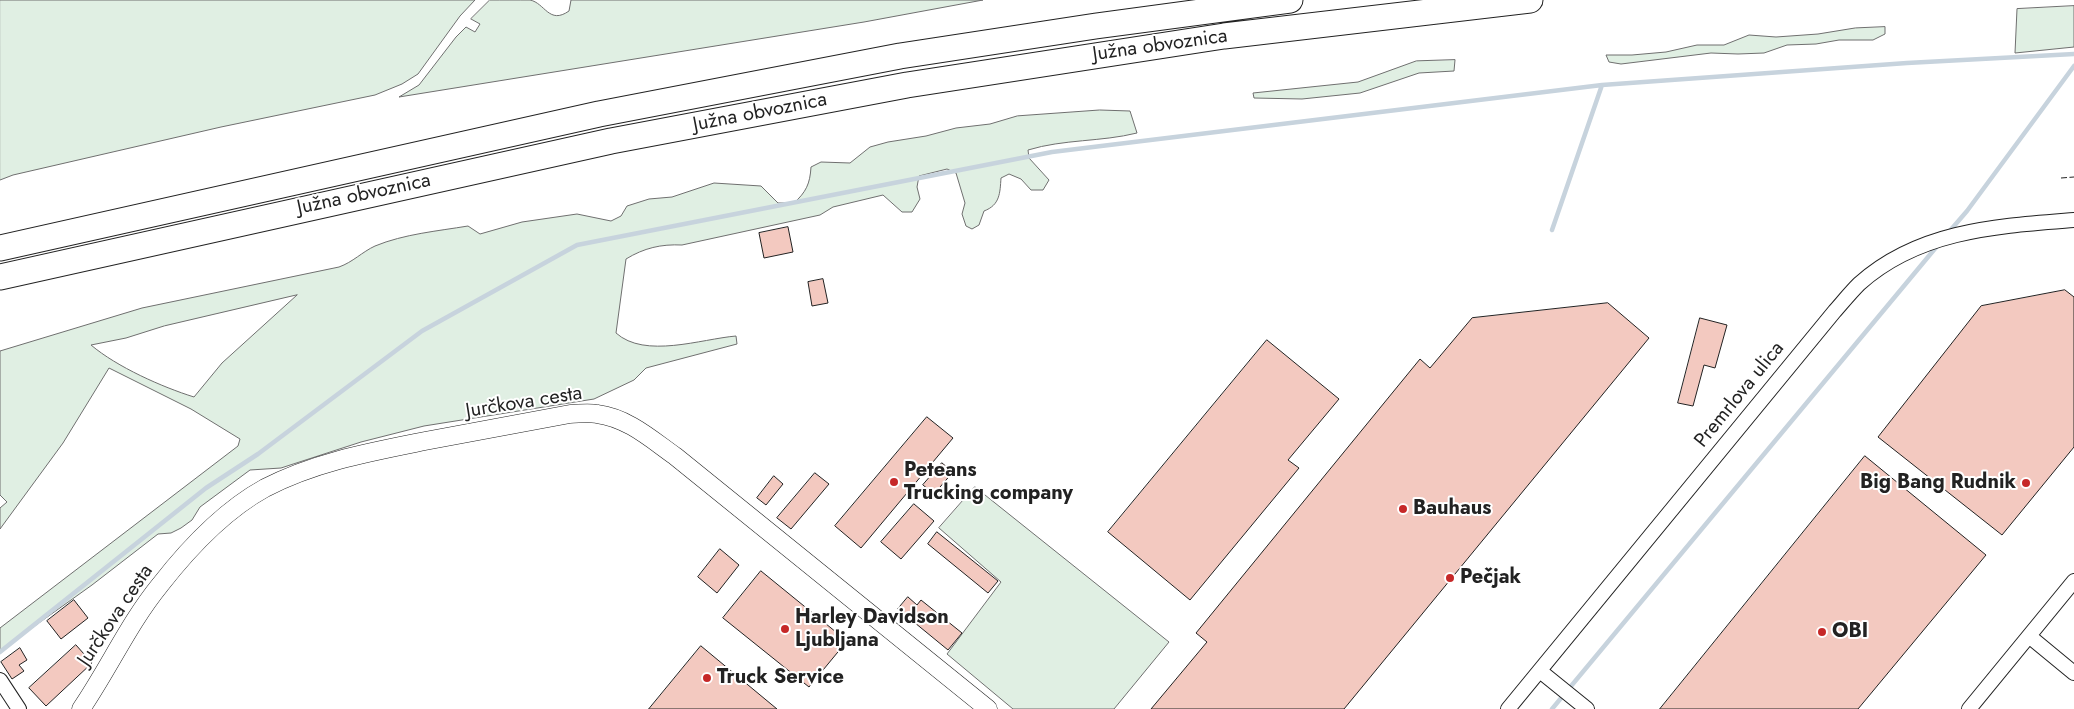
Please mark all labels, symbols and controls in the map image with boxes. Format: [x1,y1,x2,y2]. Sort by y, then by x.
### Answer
street label: Južna obvoznica [1091,25,1229,67]
street label: Južna obvoznica [691,88,829,138]
street label: Južna obvoznica [295,169,433,221]
street label: Premrlova ulica [1690,337,1790,453]
street label: Jurčkova cesta [464,382,584,424]
place label: Peteans Trucking company [904,459,1073,506]
place label: Big Bang Rudnik [1860,471,2016,495]
marker: Peteans Trucking company [888,476,900,488]
marker: Big Bang Rudnik [2020,477,2032,489]
place label: Bauhaus [1413,497,1491,521]
marker: Bauhaus [1397,503,1409,515]
street label: Jurčkova cesta [73,561,159,671]
place label: Pečjak [1460,566,1521,590]
marker: Pečjak [1444,572,1456,584]
place label: Harley Davidson Ljubljana [795,606,949,653]
place label: OBI [1832,620,1868,644]
marker: Harley Davidson Ljubljana [779,623,791,635]
marker: OBI [1816,626,1828,638]
place label: Truck Service [717,666,844,690]
marker: Truck Service [701,672,713,684]

